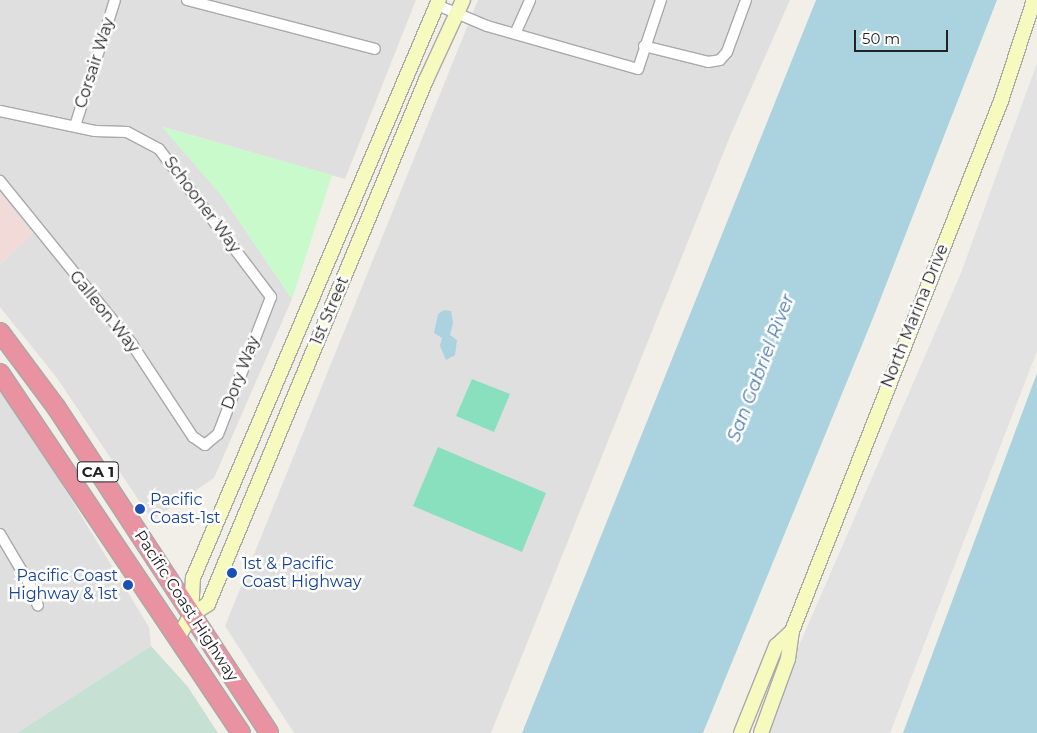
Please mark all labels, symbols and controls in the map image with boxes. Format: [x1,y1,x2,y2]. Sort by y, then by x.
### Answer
street label: Corsair Way [71,15,119,111]
scale bar [857,20,951,52]
text: 50 m [862,29,900,48]
street label: Schooner Way [160,153,244,257]
street label: North Marina Drive [877,242,953,390]
street label: Galleon Way [65,267,143,357]
street label: 1st Street [307,274,353,348]
water label: San Gabriel River [723,291,799,445]
street label: Dory Way [218,334,264,412]
road number: CA 1 [77,460,119,484]
place label: Pacific Coast-1st [150,490,220,528]
marker: Pacific Coast-1st [134,503,146,515]
street label: Pacific Coast Highway [130,527,242,685]
place label: 1st & Pacific Coast Highway [242,554,361,592]
place label: Pacific Coast Highway & 1st [8,566,118,604]
marker: 1st & Pacific Coast Highway [226,567,238,579]
marker: Pacific Coast Highway & 1st [122,579,134,591]

